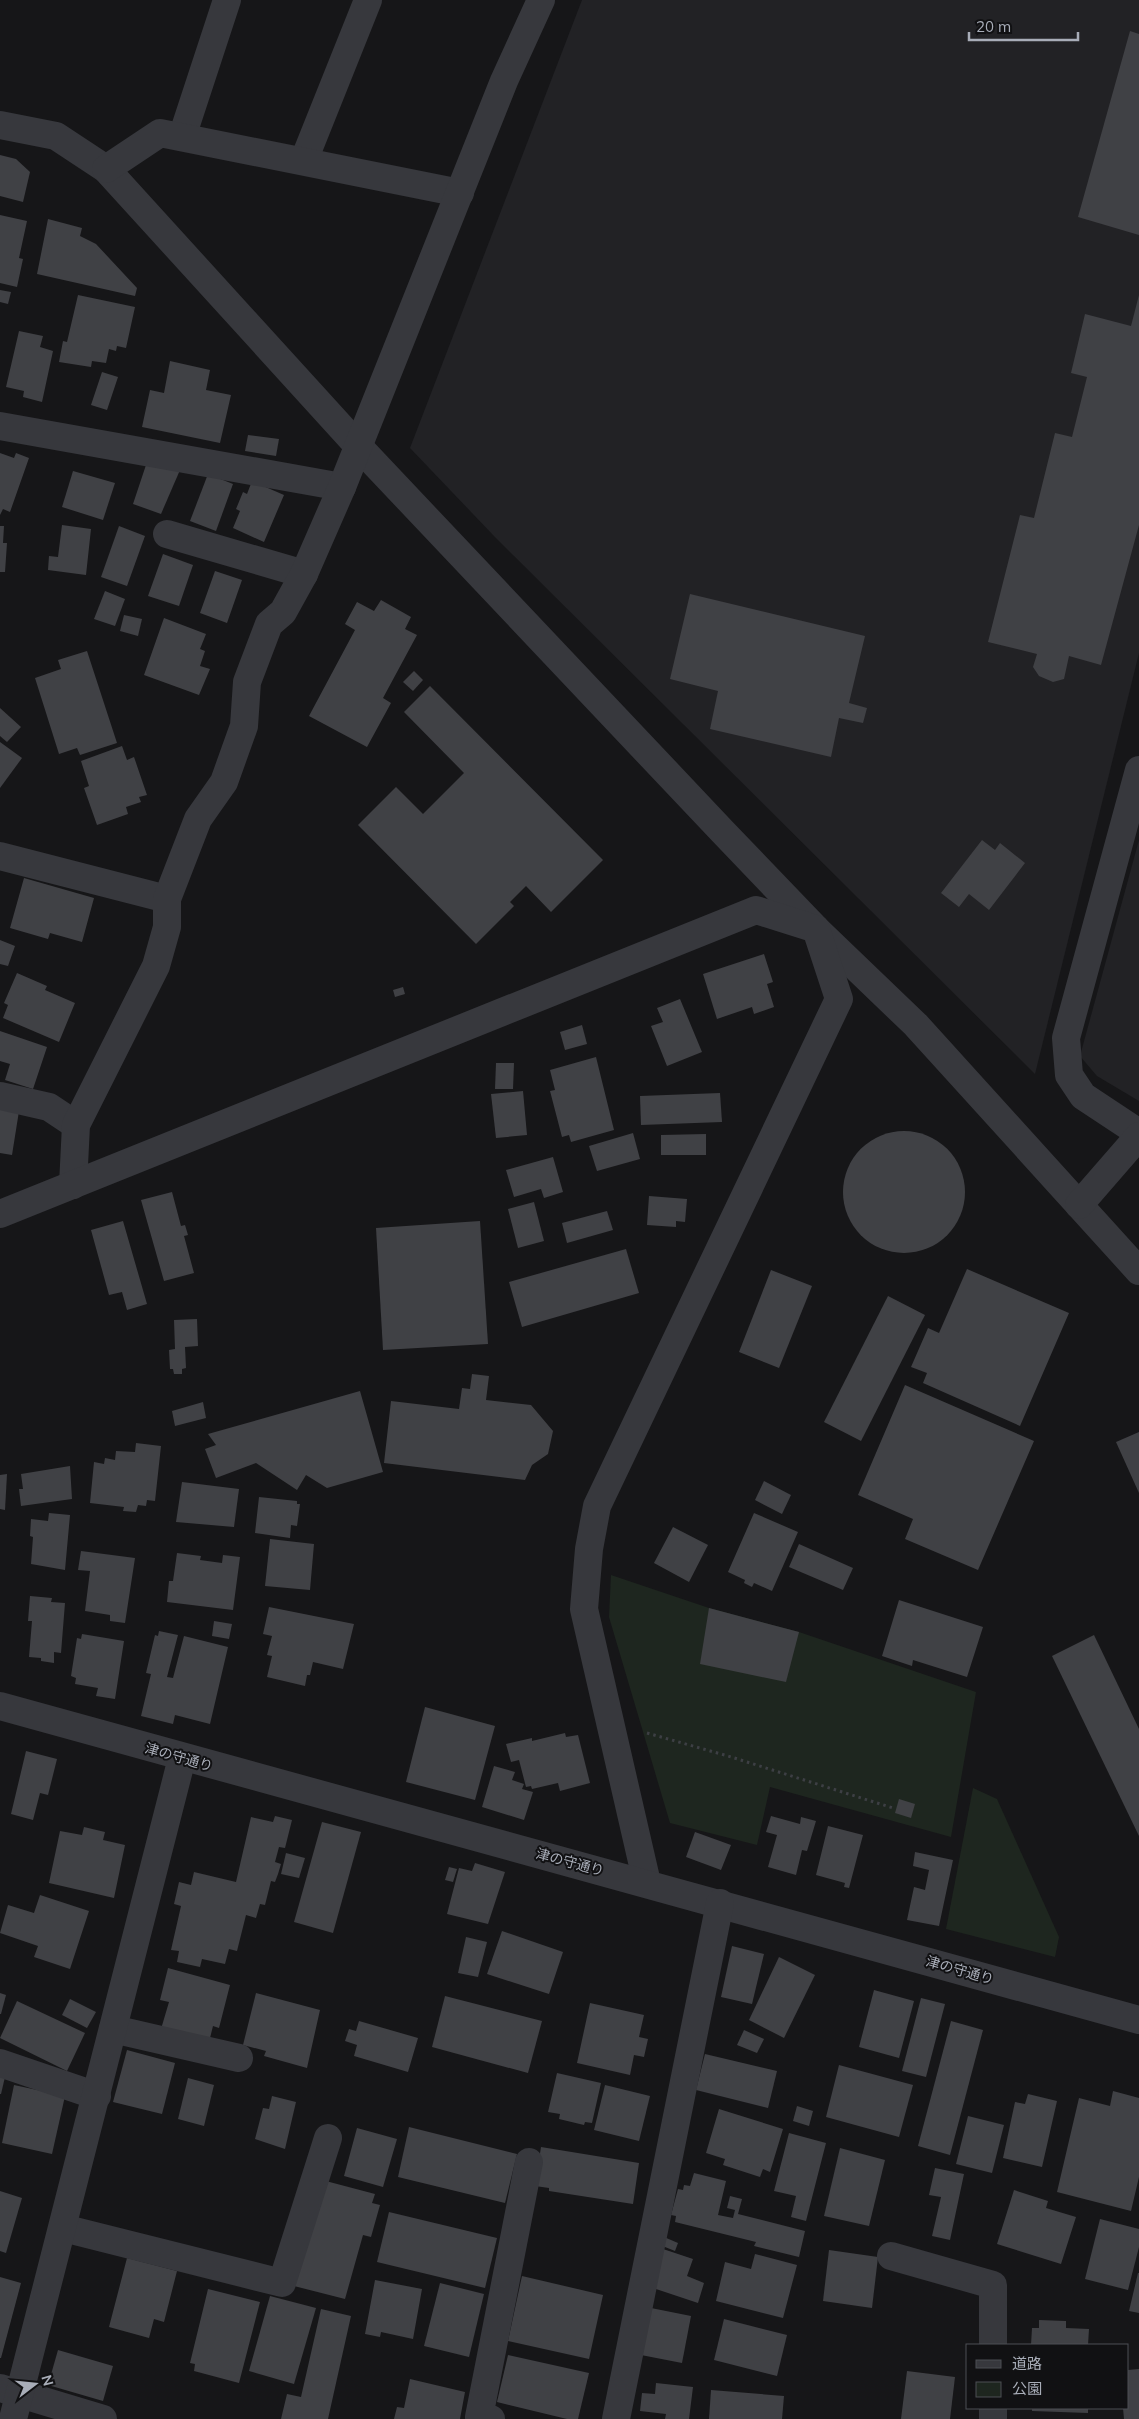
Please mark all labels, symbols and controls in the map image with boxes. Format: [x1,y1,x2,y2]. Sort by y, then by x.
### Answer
scale bar [969,10,1078,42]
text: 20 m [976,17,1011,36]
street label: 津の守通り [143,1739,215,1775]
street label: 津の守通り [534,1844,606,1880]
street label: 津の守通り [924,1952,996,1988]
legend [966,2344,1129,2409]
text: 道路 [1012,2354,1042,2373]
north arrow [10,2359,60,2409]
text: N [37,2373,58,2388]
text: 公園 [1012,2379,1042,2398]

